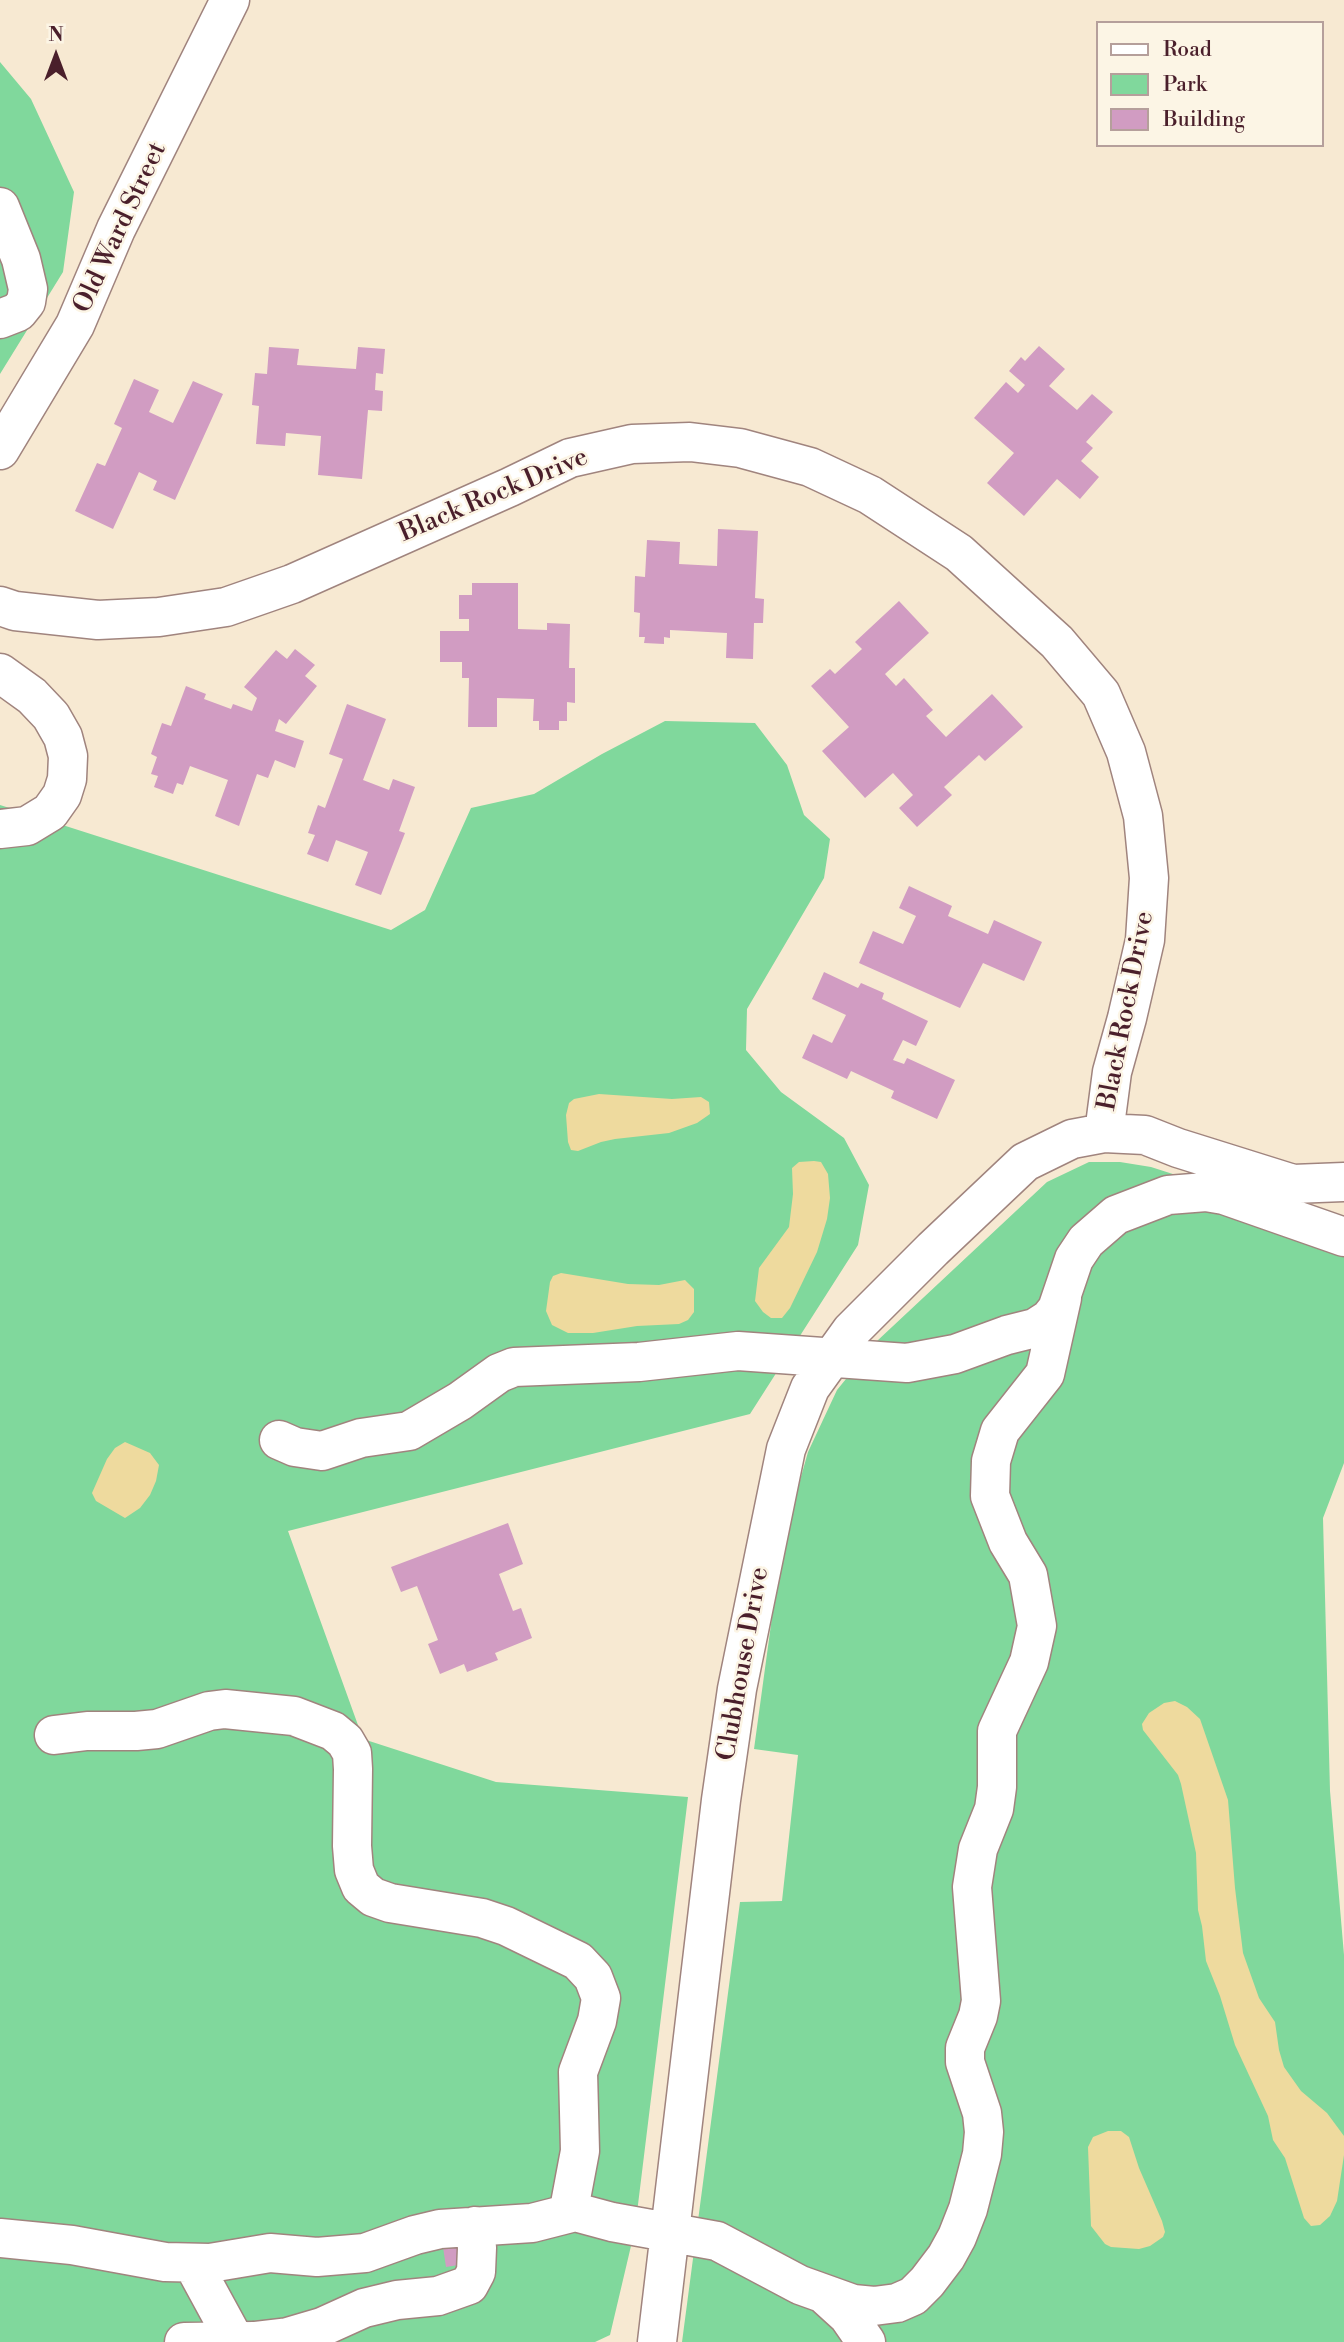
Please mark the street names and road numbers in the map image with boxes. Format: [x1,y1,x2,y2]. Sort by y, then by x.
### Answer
street label: Old Ward Street [68,138,174,318]
street label: Black Rock Drive [395,442,593,550]
street label: Black Rock Drive [1092,909,1162,1113]
street label: Clubhouse Drive [712,1565,776,1763]

